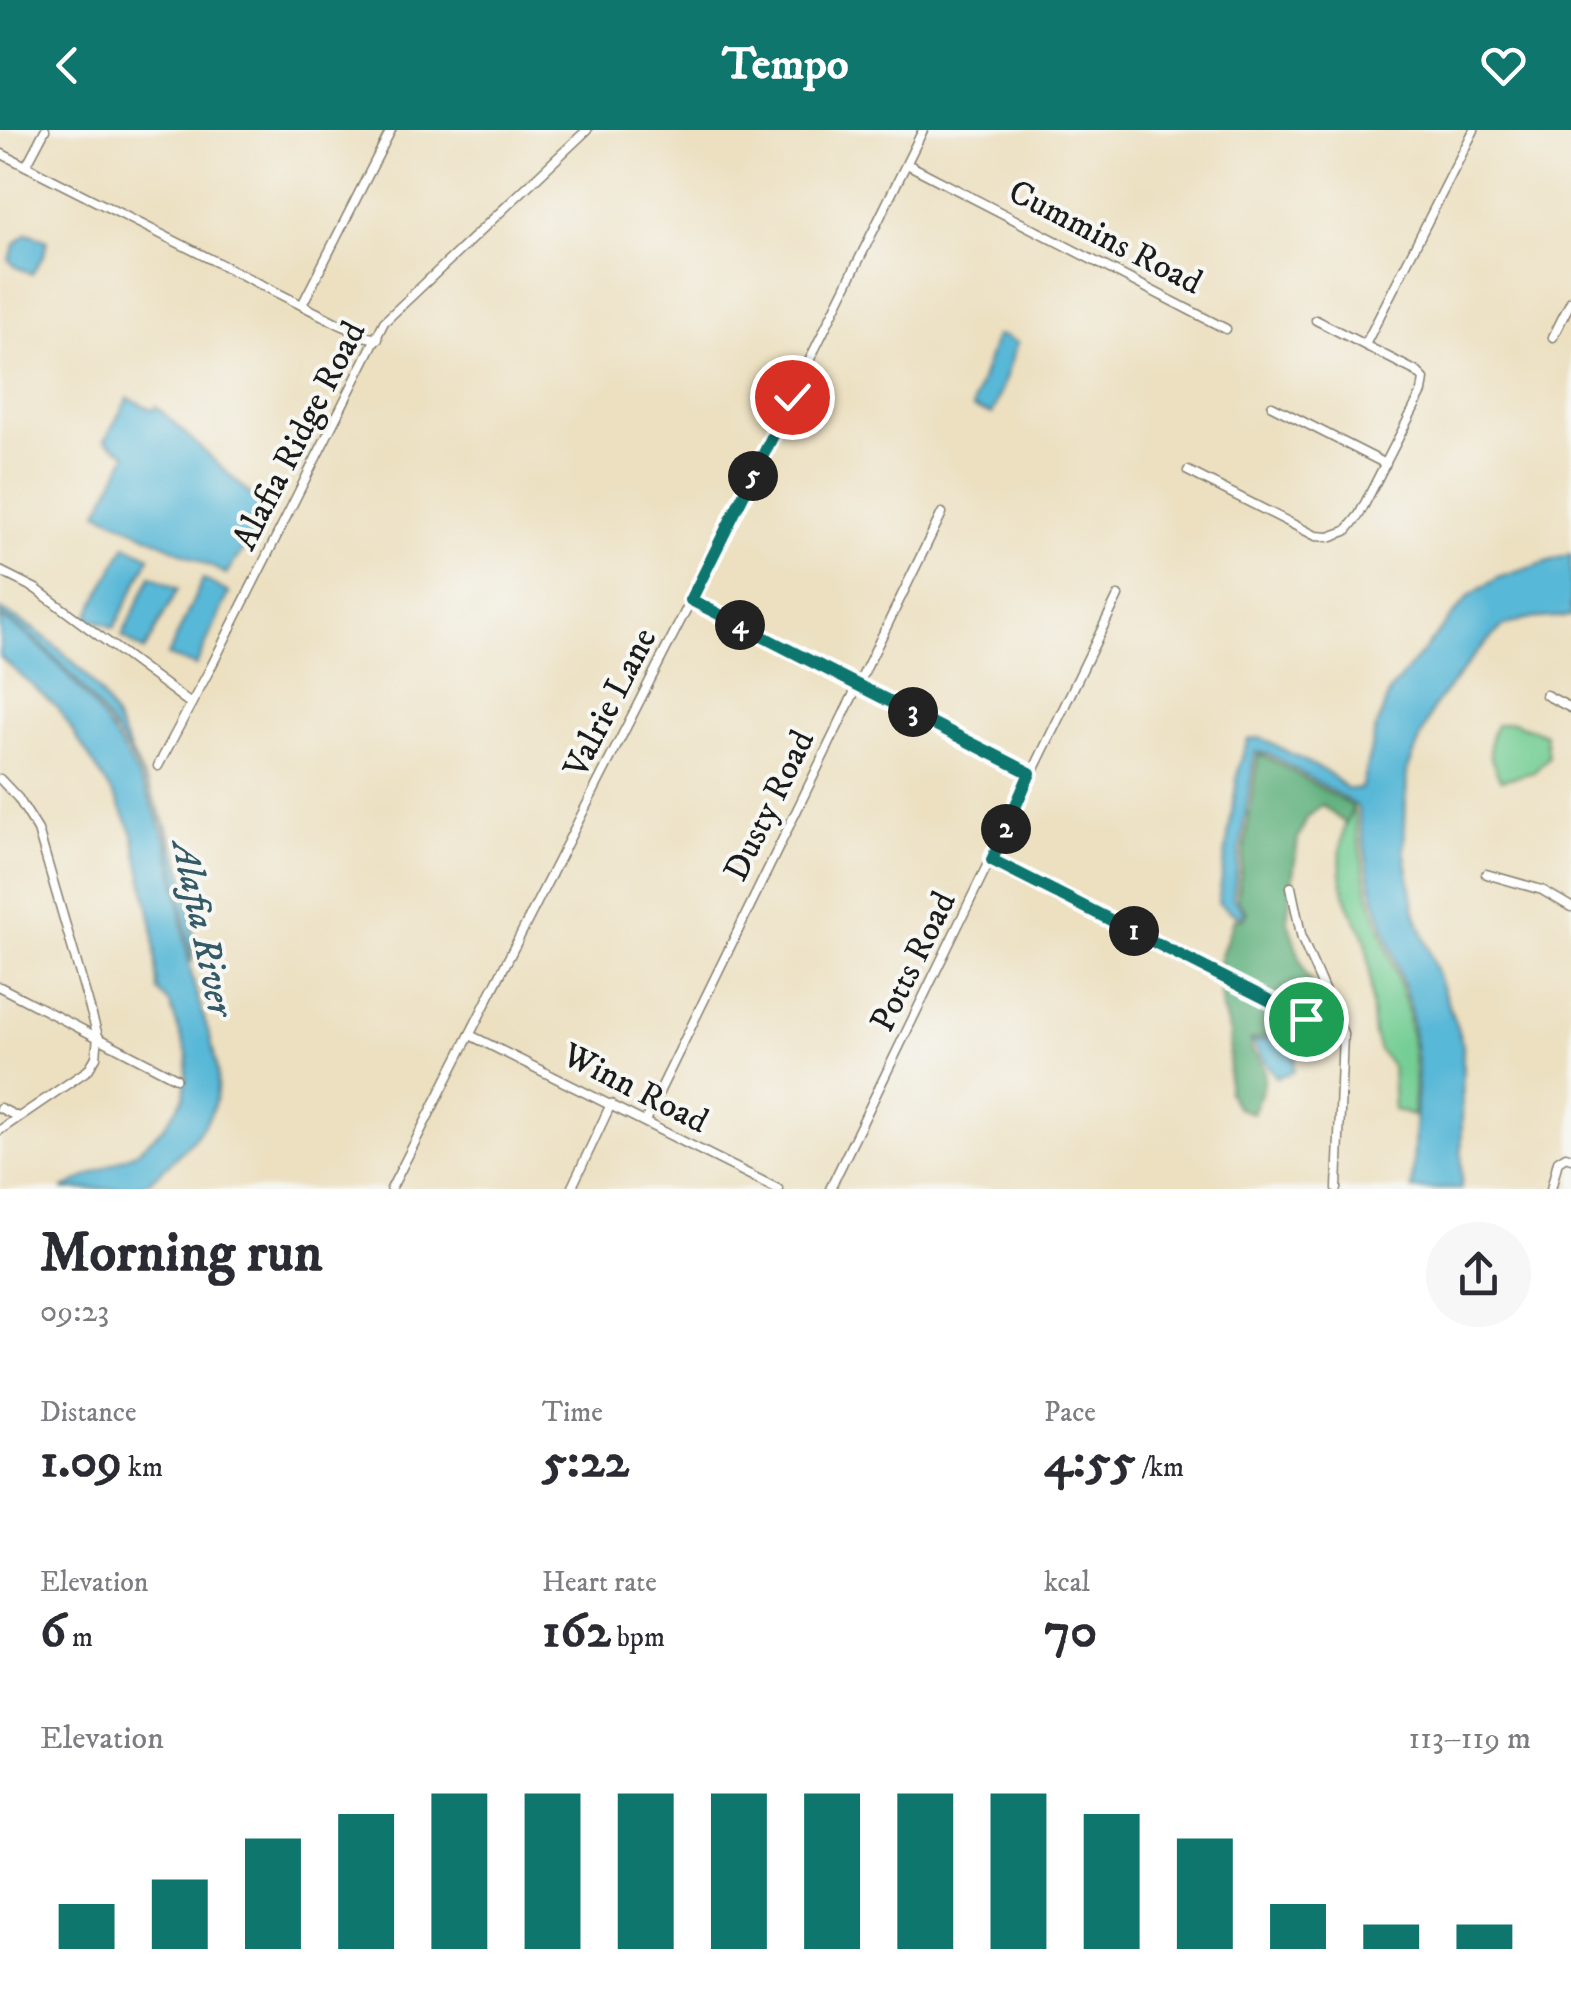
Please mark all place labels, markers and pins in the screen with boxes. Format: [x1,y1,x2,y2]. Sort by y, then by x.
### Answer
pin [750,355,835,440]
pin: 5 [728,451,778,501]
pin: 4 [715,600,765,650]
pin: 3 [888,687,938,737]
pin: 2 [981,804,1031,854]
pin: 1 [1109,906,1159,956]
pin [1264,977,1349,1062]

